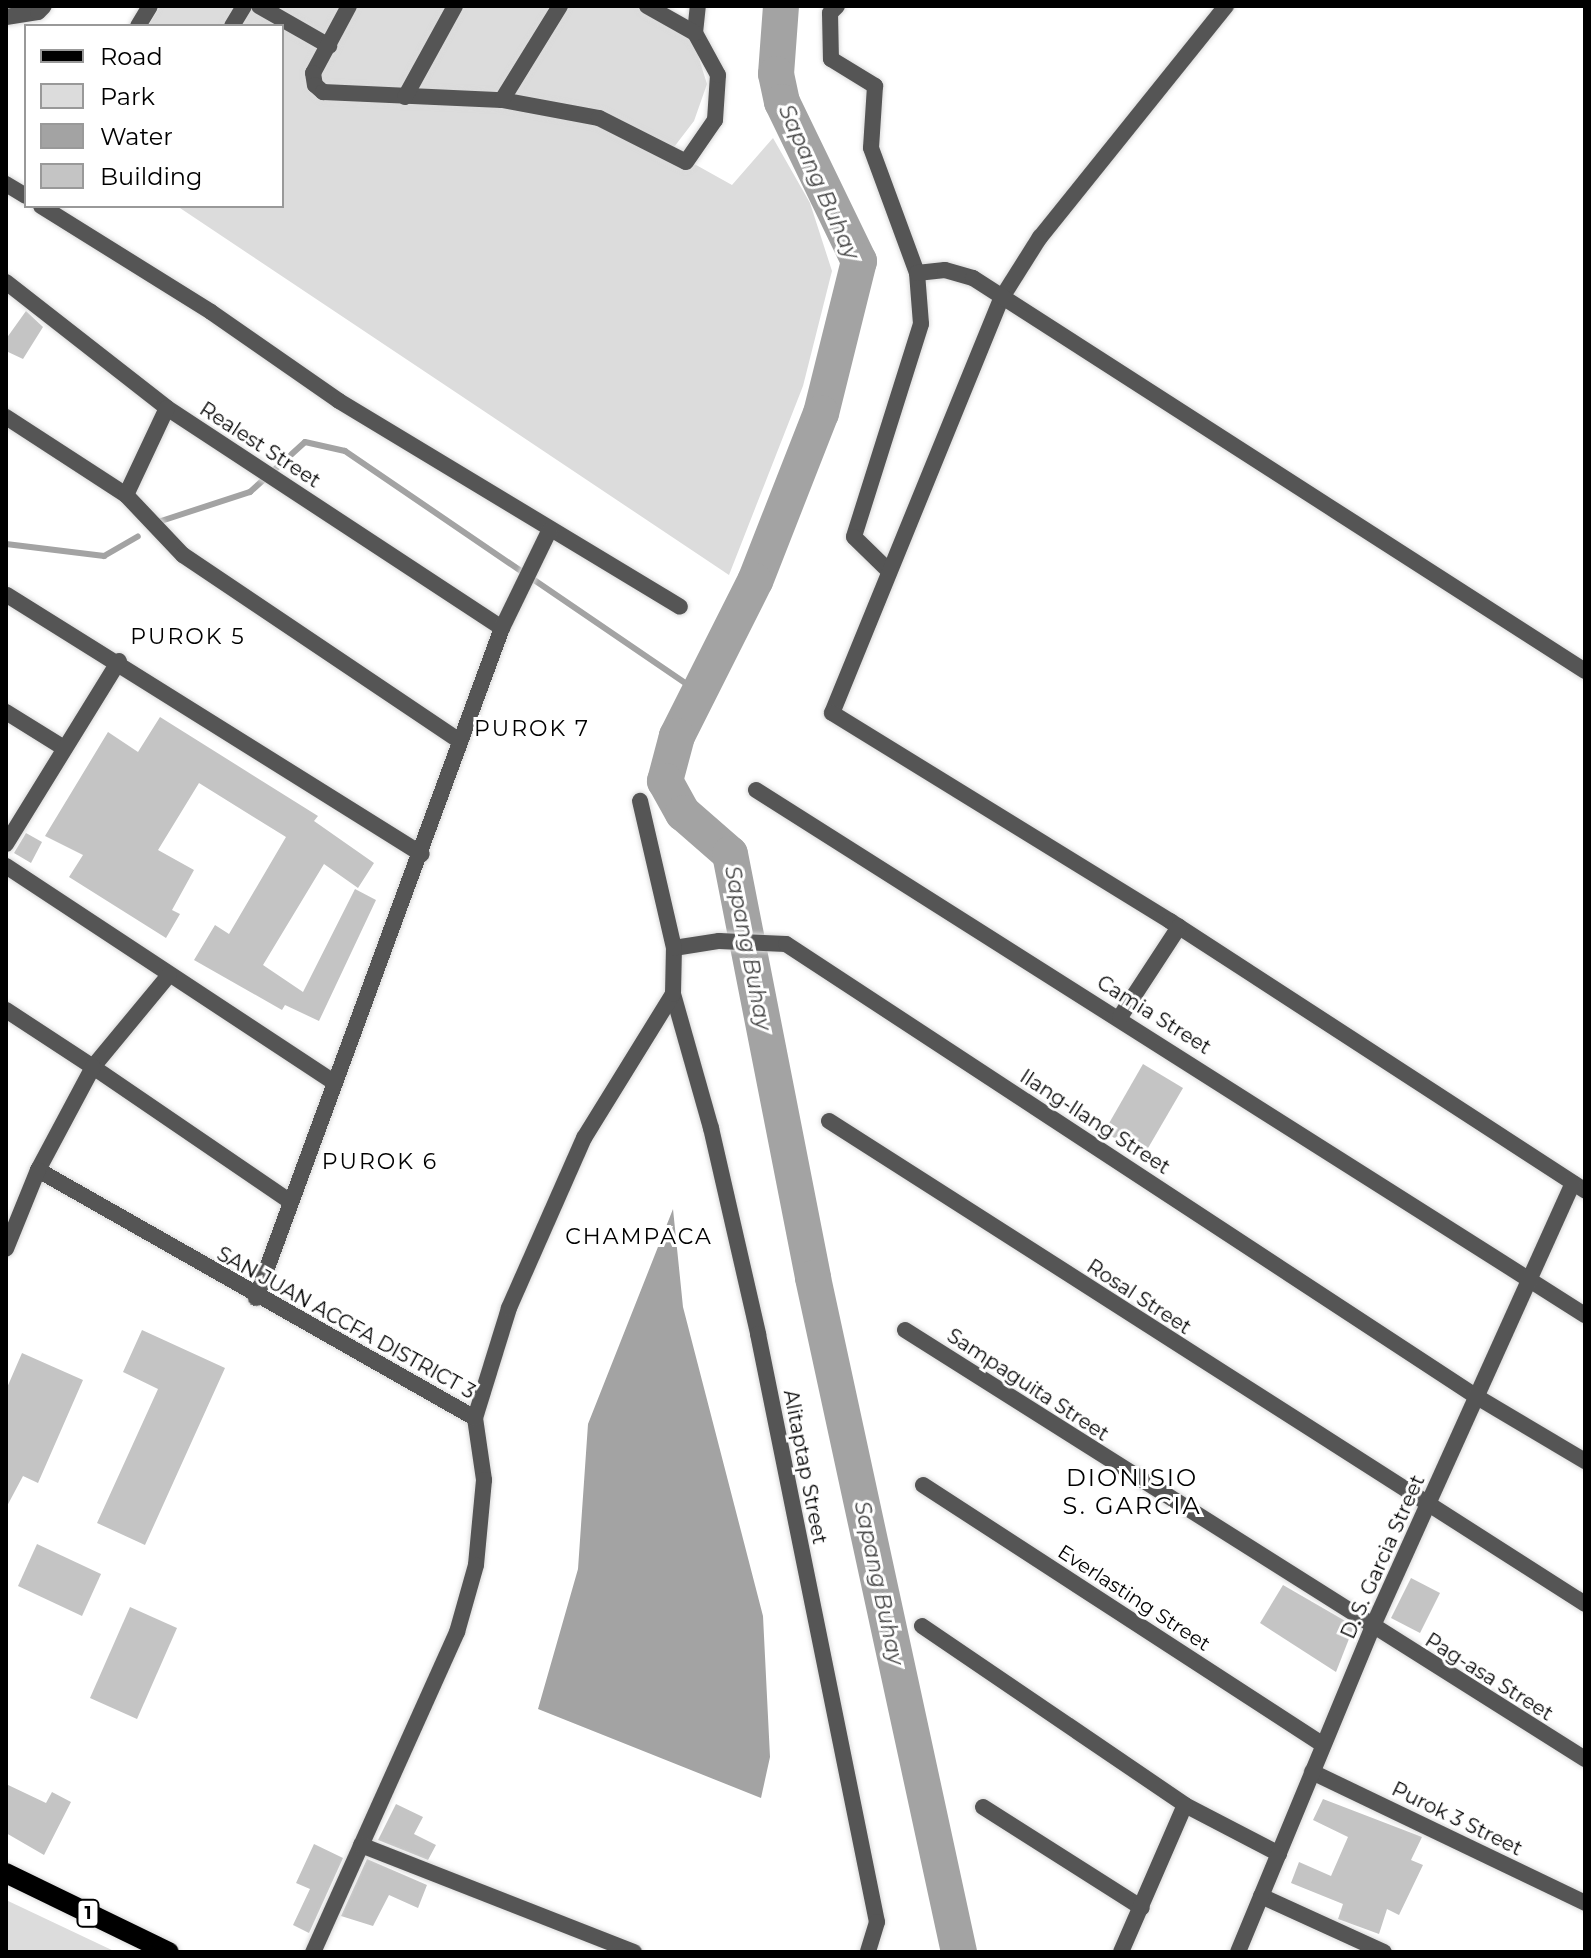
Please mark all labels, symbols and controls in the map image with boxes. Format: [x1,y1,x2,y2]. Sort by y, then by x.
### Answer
legend [24,24,284,208]
text: Road [100,42,163,71]
text: Park [100,82,155,111]
water label: Sapang Buhay [773,100,865,264]
text: Water [100,122,173,151]
text: Building [100,162,203,191]
street label: Realest Street [195,397,325,493]
district label: PUROK 5 [130,624,246,650]
district label: PUROK 7 [474,716,590,742]
water label: Sapang Buhay [719,864,777,1032]
street label: Camia Street [1093,970,1215,1060]
street label: Ilang-Ilang Street [1015,1064,1175,1180]
district label: PUROK 6 [322,1149,438,1175]
district label: CHAMPACA [565,1224,713,1250]
street label: SAN JUAN ACCFA DISTRICT 3 [213,1242,479,1404]
street label: Rosal Street [1082,1254,1196,1340]
street label: Sampaguita Street [943,1324,1113,1446]
street label: Alitaptap Street [778,1388,832,1546]
district label: DIONISIO S. GARCIA [1062,1464,1202,1520]
street label: D. S. Garcia Street [1336,1471,1430,1643]
water label: Sapang Buhay [849,1499,909,1667]
street label: Everlasting Street [1053,1540,1215,1656]
street label: Pag-asa Street [1421,1628,1557,1726]
street label: Purok 3 Street [1388,1777,1526,1861]
road number: 1 [76,1899,100,1927]

